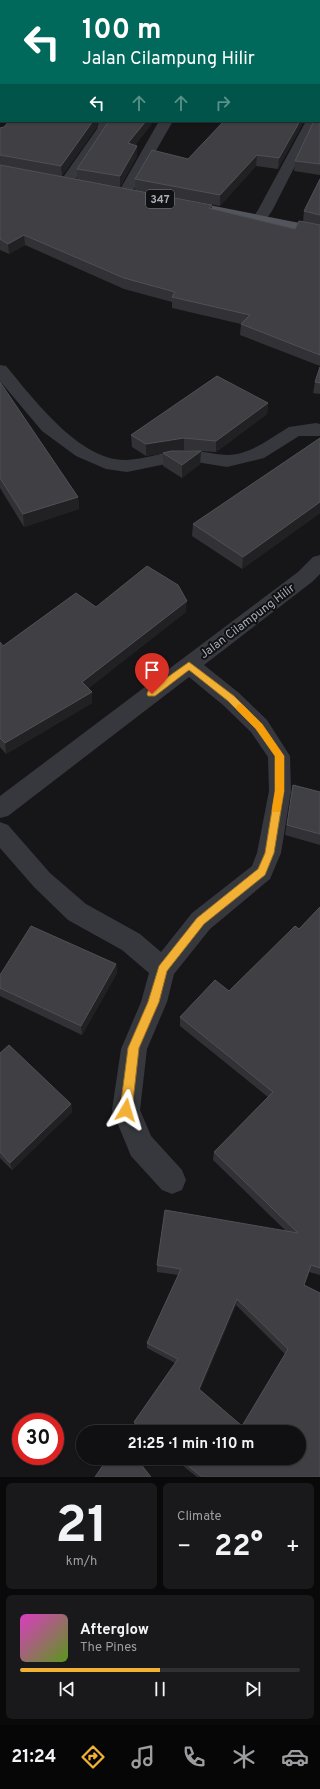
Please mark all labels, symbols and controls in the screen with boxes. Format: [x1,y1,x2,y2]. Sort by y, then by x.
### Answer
text: 100 m [82,13,162,49]
icon: left [16,16,68,68]
text: Jalan Cilampung Hilir [82,48,255,71]
icon: left [86,92,108,114]
icon: ahead [128,92,150,114]
icon: ahead [170,92,192,114]
icon: right [212,92,234,114]
road number: 347 [146,190,174,208]
street label: Jalan Cilampung Hilir [197,581,299,663]
pin [135,653,169,694]
icon: arrive [141,659,163,681]
position arrow [105,1089,147,1131]
speed limit sign: 30 [12,1413,64,1465]
text: 21:25 · 1 min · 110 m [128,1435,254,1454]
text: 21 [55,1495,108,1561]
text: Climate [177,1509,222,1525]
text: 22° [214,1529,263,1566]
text: − [177,1534,191,1561]
text: + [286,1534,300,1561]
text: km/h [66,1554,97,1570]
text: Afterglow [80,1621,149,1640]
text: The Pines [80,1640,137,1656]
icon: previous [56,1678,78,1700]
icon: pause [149,1678,171,1700]
icon: next [242,1678,264,1700]
icon: directions [79,1743,107,1771]
icon: music [129,1743,157,1771]
icon: phone [180,1743,208,1771]
icon: climate [230,1743,258,1771]
icon: car [281,1743,309,1771]
text: 21:24 [11,1746,56,1769]

